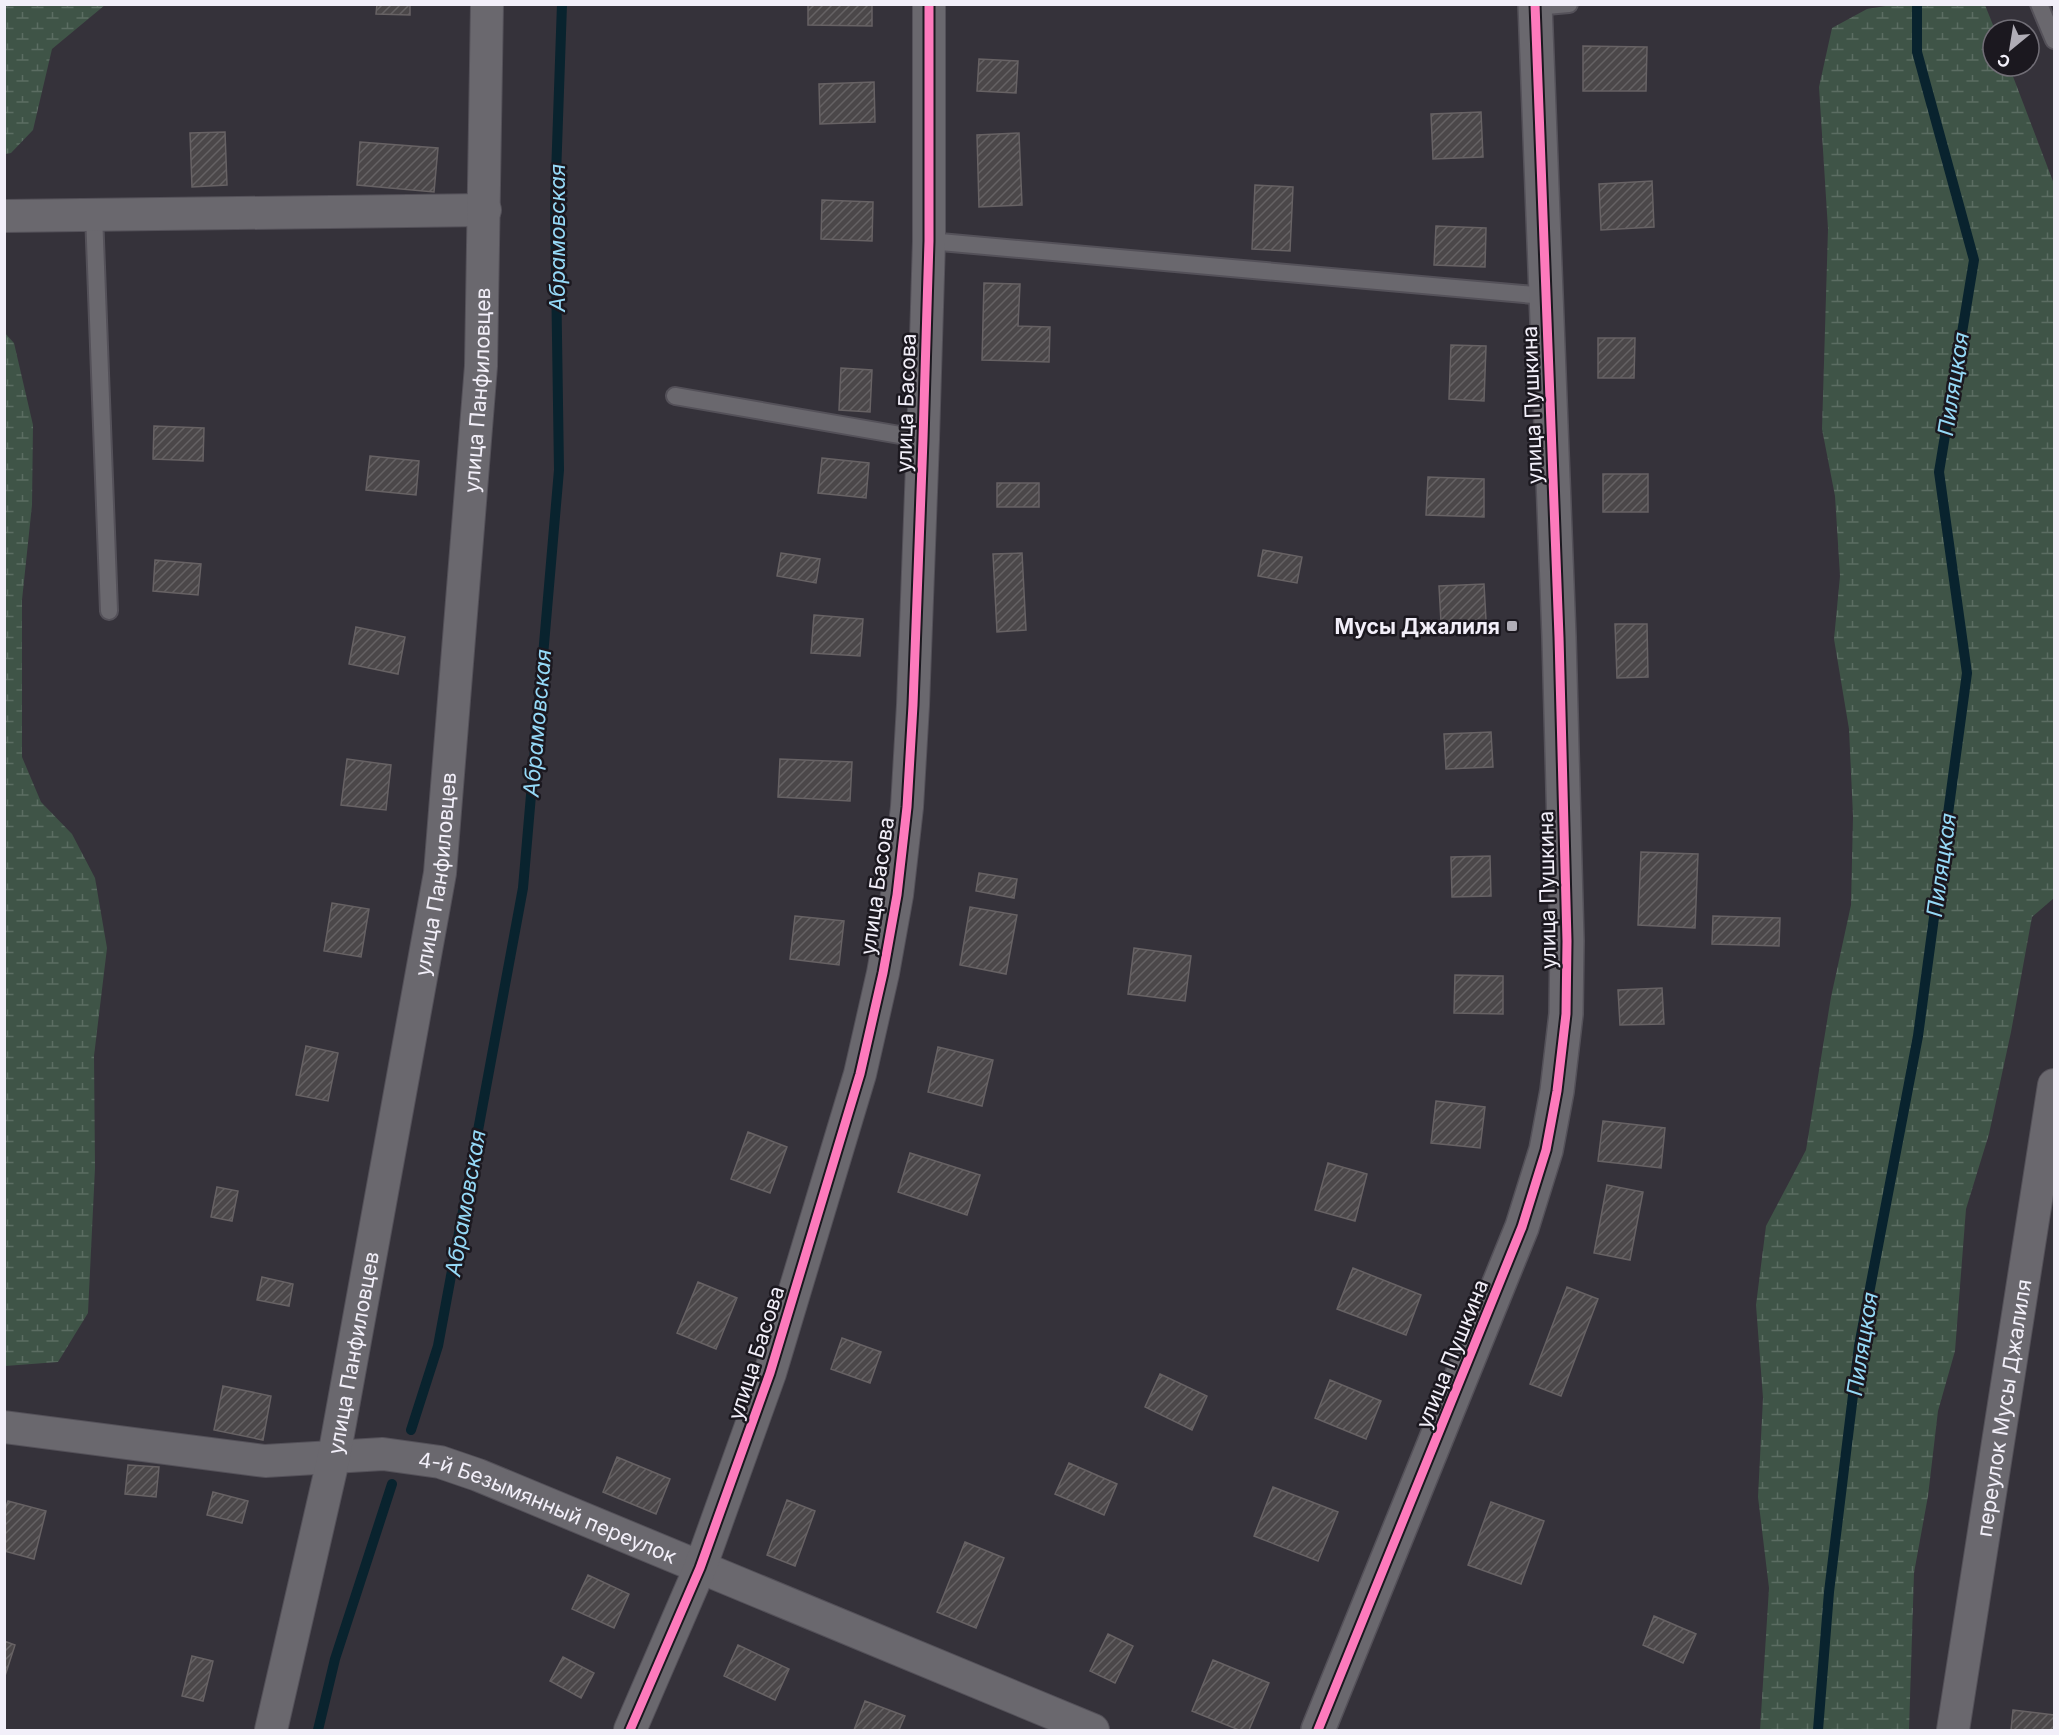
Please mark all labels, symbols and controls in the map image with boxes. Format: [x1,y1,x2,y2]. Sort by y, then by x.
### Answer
north arrow [1981,18,2041,78]
text: С [1993,49,2014,73]
water label: Абрамовская [544,164,570,313]
street label: улица Панфиловцев [458,287,495,494]
street label: улица Пушкина [1517,325,1547,485]
water label: Пиляцкая [1932,330,1974,438]
street label: улица Басова [891,333,921,473]
place label: Мусы Джалиля [1335,614,1500,639]
marker: Мусы Джалиля [1505,619,1519,633]
water label: Абрамовская [518,648,556,799]
street label: улица Панфиловцев [409,771,461,978]
street label: улица Пушкина [1533,811,1561,969]
water label: Пиляцкая [1921,811,1961,919]
street label: улица Басова [855,815,899,957]
water label: Абрамовская [439,1128,491,1279]
street label: улица Панфиловцев [322,1249,383,1456]
street label: улица Пушкина [1411,1276,1493,1432]
street label: переулок Мусы Джалиля [1971,1277,2036,1538]
street label: улица Басова [723,1283,789,1423]
water label: Пиляцкая [1841,1290,1883,1398]
street label: 4-й Безымянный переулок [417,1447,681,1569]

